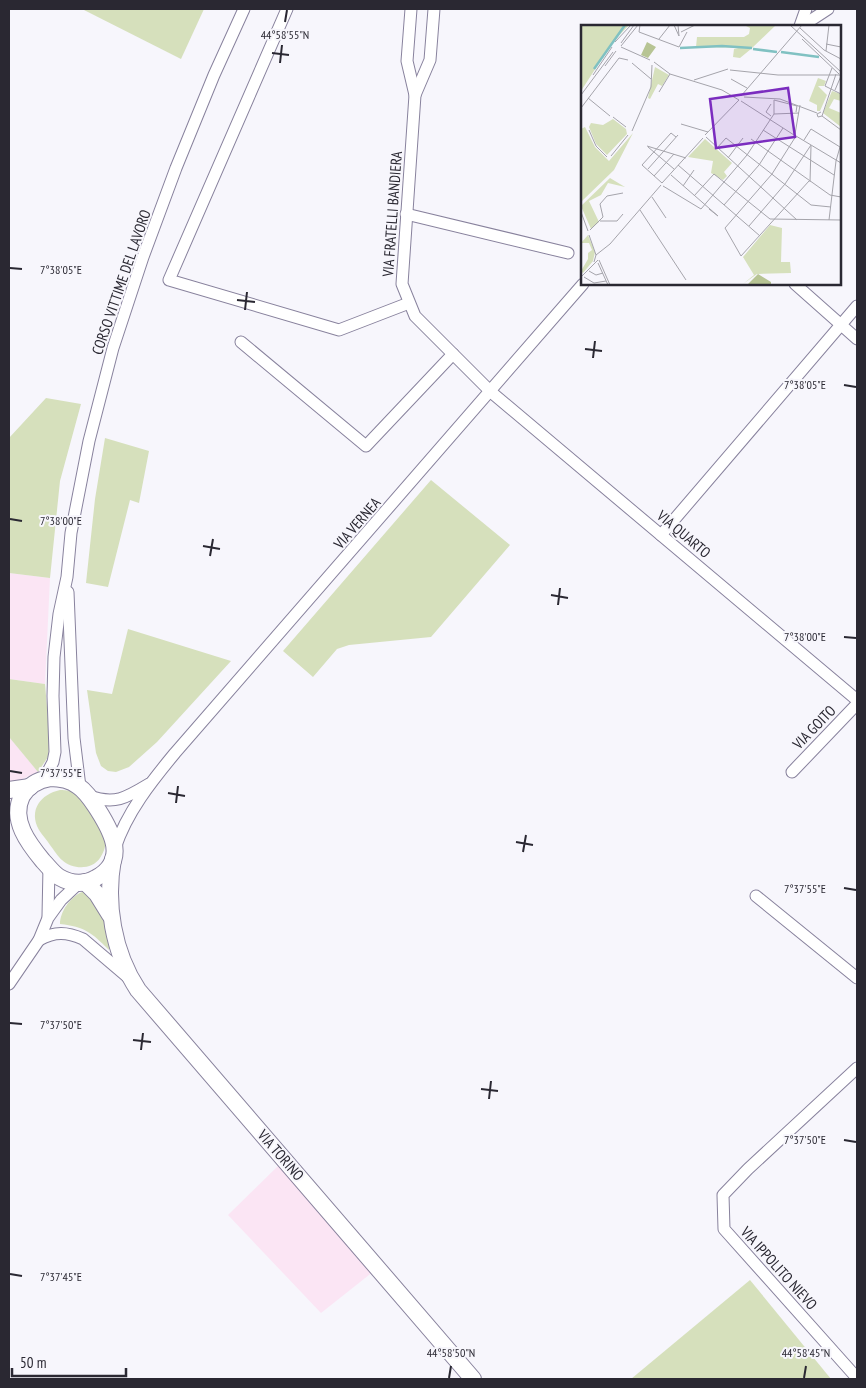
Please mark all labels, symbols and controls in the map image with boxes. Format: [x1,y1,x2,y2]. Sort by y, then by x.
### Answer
inset map [581,25,841,285]
text: 44°58'55"N [261,27,309,42]
street label: VIA FRATELLI BANDIERA [378,150,406,278]
street label: CORSO VITTIME DEL LAVORO [87,207,155,357]
text: 7°38'05"E [40,262,82,277]
text: 7°38'05"E [784,377,826,392]
street label: VIA VERNEA [329,493,385,553]
street label: VIA QUARTO [653,505,715,562]
text: 7°38'00"E [40,513,82,528]
text: 7°38'00"E [784,629,826,644]
street label: VIA GOITO [788,701,839,754]
text: 7°37'55"E [40,765,82,780]
text: 7°37'55"E [784,881,826,896]
text: 7°37'50"E [40,1017,82,1032]
street label: VIA TORINO [253,1125,308,1184]
text: 7°37'50"E [784,1132,826,1147]
street label: VIA IPPOLITO NIEVO [736,1222,821,1314]
text: 7°37'45"E [40,1269,82,1284]
text: 44°58'50"N [427,1345,475,1360]
text: 44°58'45"N [782,1345,830,1360]
scale bar [12,1346,126,1378]
text: 50 m [20,1353,46,1372]

